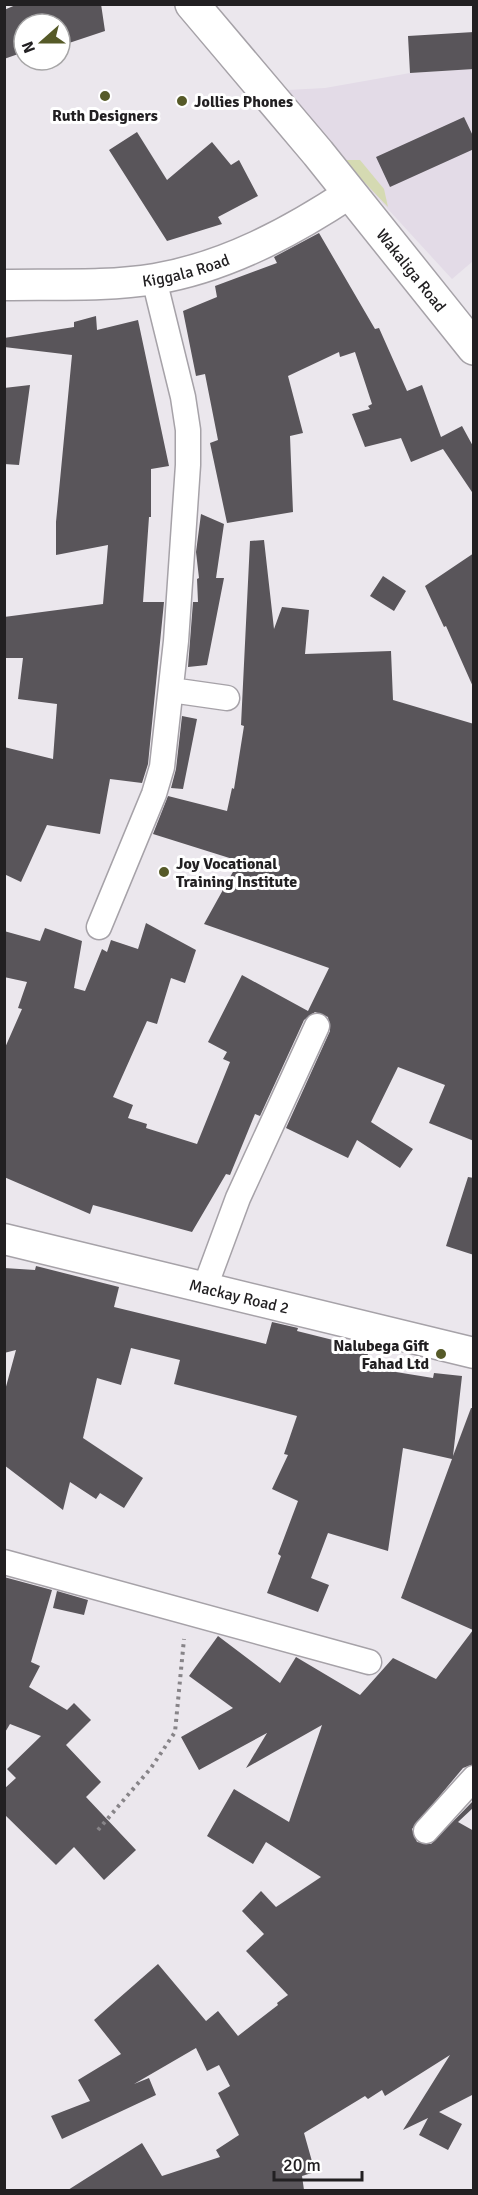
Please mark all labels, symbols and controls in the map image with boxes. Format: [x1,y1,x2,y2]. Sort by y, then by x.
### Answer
north arrow [12,12,72,72]
text: N [18,38,40,56]
marker: Ruth Designers [98,89,112,103]
place label: Jollies Phones [194,92,293,112]
marker: Jollies Phones [175,94,189,108]
place label: Ruth Designers [52,106,158,126]
street label: Wakaliga Road [372,225,450,316]
street label: Kiggala Road [141,250,232,292]
place label: Joy Vocational Training Institute [176,854,297,892]
marker: Joy Vocational Training Institute [157,865,171,879]
street label: Mackay Road 2 [187,1275,291,1319]
place label: Nalubega Gift Fahad Ltd [333,1336,429,1374]
marker: Nalubega Gift Fahad Ltd [434,1347,448,1361]
scale bar [274,2144,362,2182]
text: 20 m [283,2154,321,2176]

